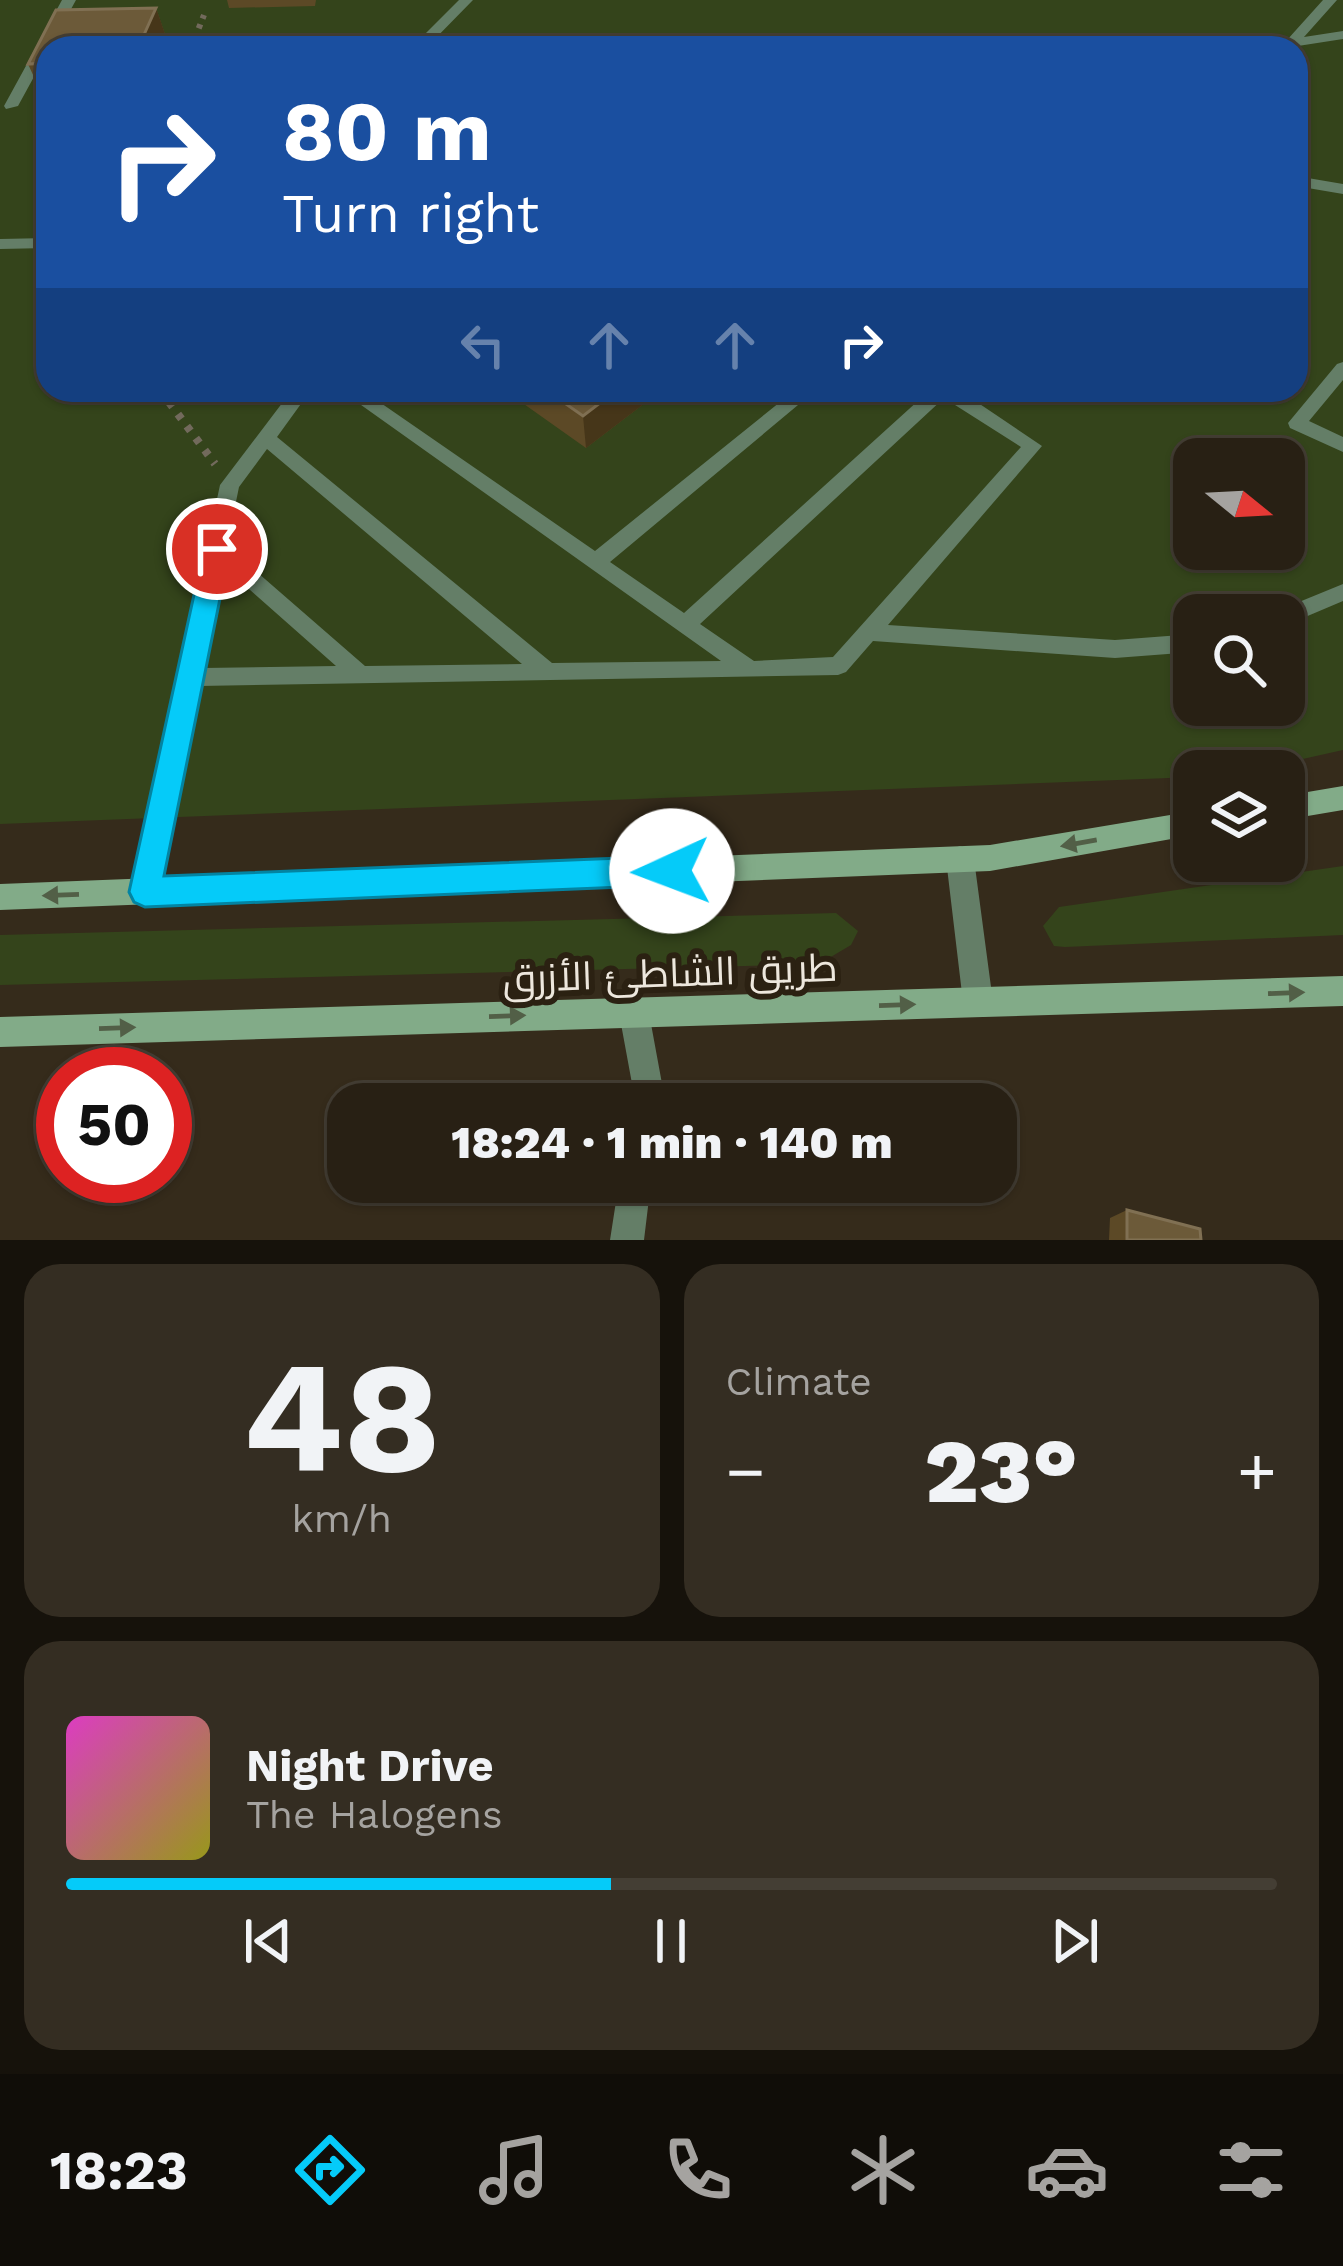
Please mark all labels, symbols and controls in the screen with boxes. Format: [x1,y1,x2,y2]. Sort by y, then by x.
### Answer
text: 80 m [282,82,492,180]
icon: right [84,84,240,240]
text: Turn right [282,182,539,245]
icon: left [450,312,516,378]
icon: ahead [576,312,642,378]
icon: ahead [702,312,768,378]
icon: right [828,312,894,378]
north arrow [1173,438,1305,570]
map controls [1173,438,1305,882]
pin [166,498,268,600]
icon: arrive [184,516,250,582]
button: search [1173,594,1305,726]
button: layers [1173,750,1305,882]
position arrow [609,808,735,934]
one-way arrow [1059,835,1097,853]
one-way arrow [41,885,79,904]
street label: طريق الشاطئ الأزرق [502,945,838,1002]
one-way arrow [1268,983,1306,1002]
one-way arrow [879,995,917,1014]
one-way arrow [489,1007,527,1026]
one-way arrow [99,1018,137,1037]
speed limit sign: 50 [36,1047,192,1203]
text: 18:24 · 1 min · 140 m [451,1116,893,1169]
text: 48 [242,1326,441,1509]
text: Climate [726,1359,872,1404]
text: 23° [924,1418,1078,1524]
text: − [726,1433,765,1510]
text: + [1237,1433,1277,1510]
text: km/h [292,1496,392,1541]
text: Night Drive [246,1739,494,1792]
text: The Halogens [246,1792,502,1837]
icon: previous [235,1908,301,1974]
icon: pause [638,1908,704,1974]
icon: next [1042,1908,1108,1974]
icon: directions [288,2128,372,2212]
icon: music [472,2128,556,2212]
icon: phone [656,2128,740,2212]
icon: climate [841,2128,925,2212]
icon: car [1025,2128,1109,2212]
icon: filters [1209,2128,1293,2212]
text: 18:23 [50,2139,188,2202]

